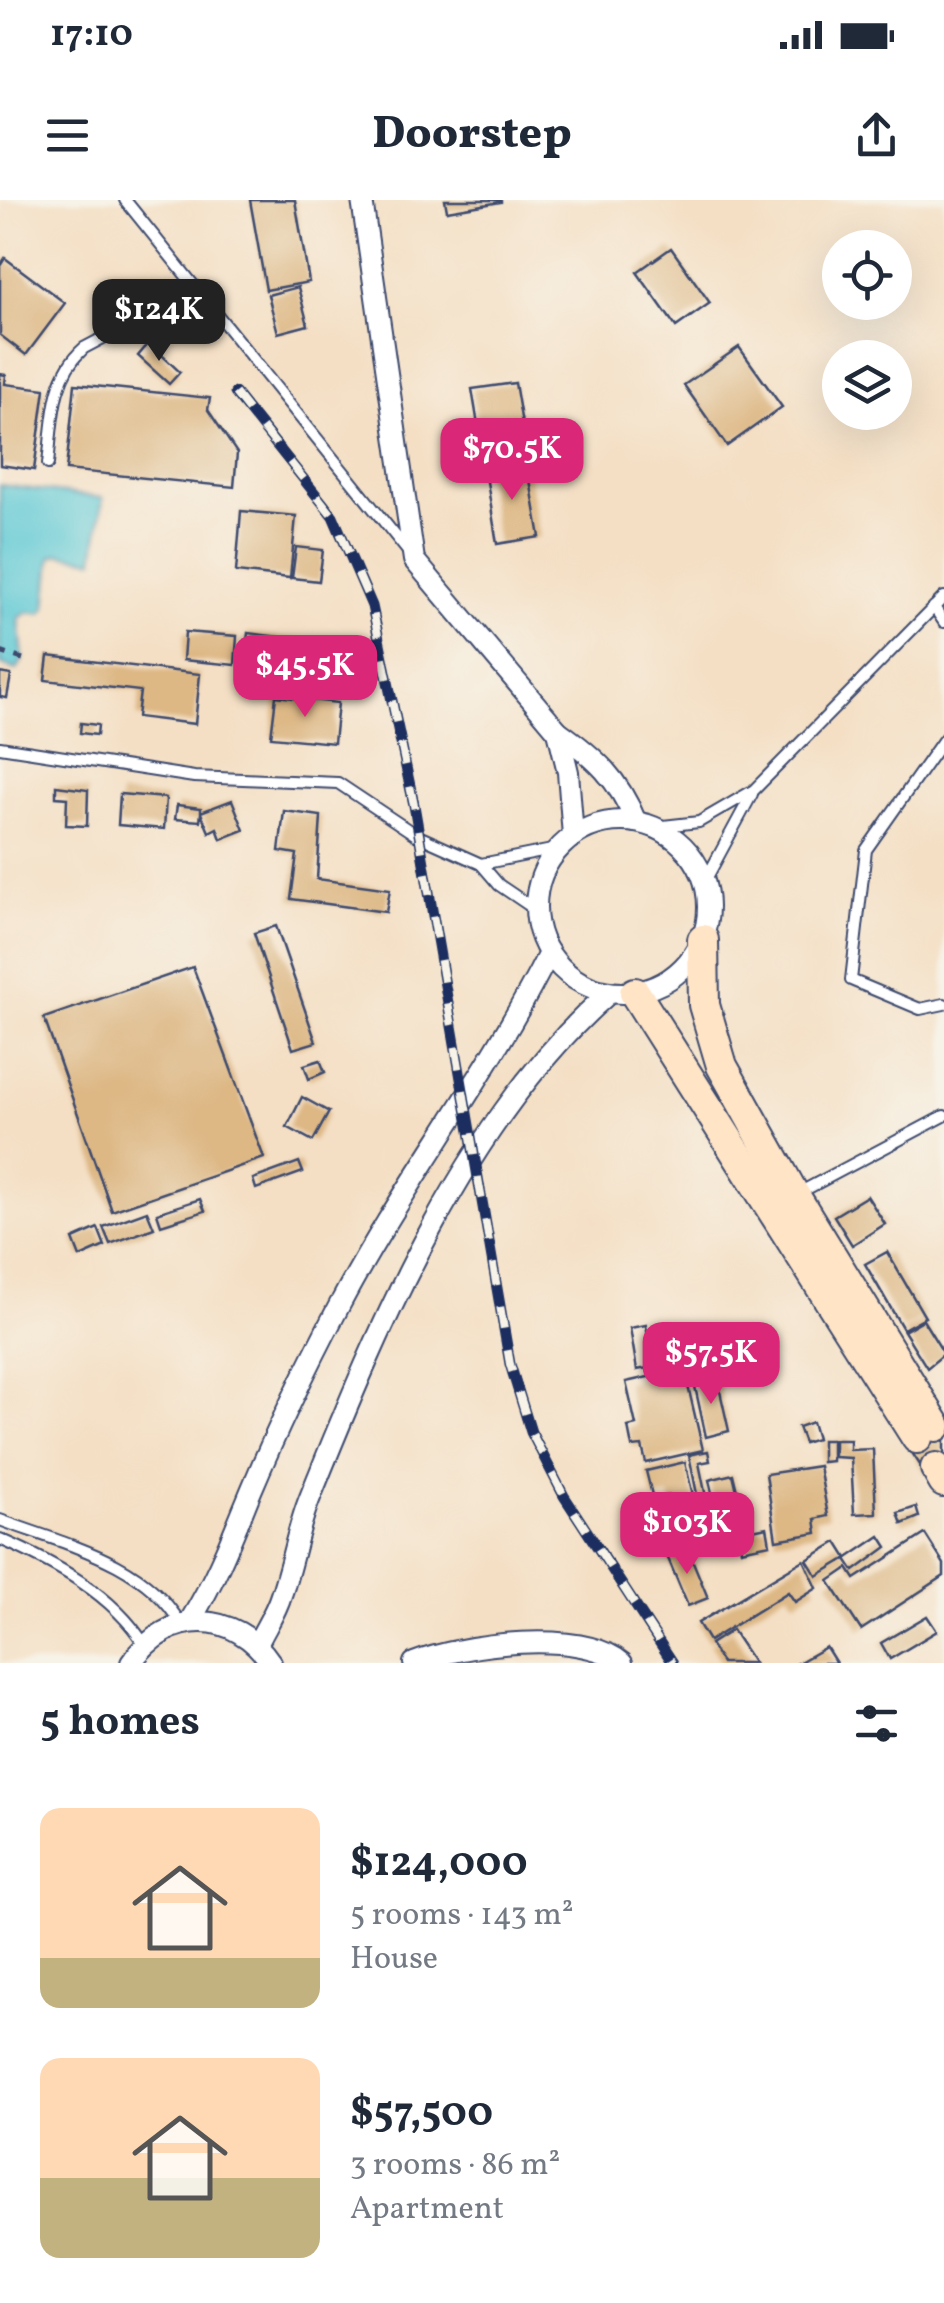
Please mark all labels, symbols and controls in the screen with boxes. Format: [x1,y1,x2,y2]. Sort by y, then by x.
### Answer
text: 17:10 [50,9,133,62]
text: Doorstep [372,104,572,167]
icon: menu [40,108,95,163]
icon: share [849,108,904,163]
map controls [822,230,912,430]
button: locate [822,230,912,320]
pin: $124K [89,279,229,364]
text: $124K [114,289,204,333]
button: layers [822,340,912,430]
pin: $70.5K [431,418,593,503]
text: $70.5K [462,428,562,472]
pin: $45.5K [224,635,386,720]
text: $45.5K [255,645,355,689]
pin: $57.5K [630,1322,792,1407]
text: $57.5K [665,1332,757,1376]
pin: $103K [617,1492,757,1577]
text: $103K [642,1502,732,1546]
text: 5 homes [40,1694,200,1753]
icon: filters [849,1696,904,1751]
text: $124,000 [350,1835,528,1894]
icon: home [120,1848,240,1968]
text: 5 rooms · 143 m² [350,1894,574,1938]
text: House [350,1938,438,1982]
text: $57,500 [350,2085,493,2144]
icon: home [120,2098,240,2218]
text: 3 rooms · 86 m² [350,2144,560,2188]
text: Apartment [350,2188,504,2232]

